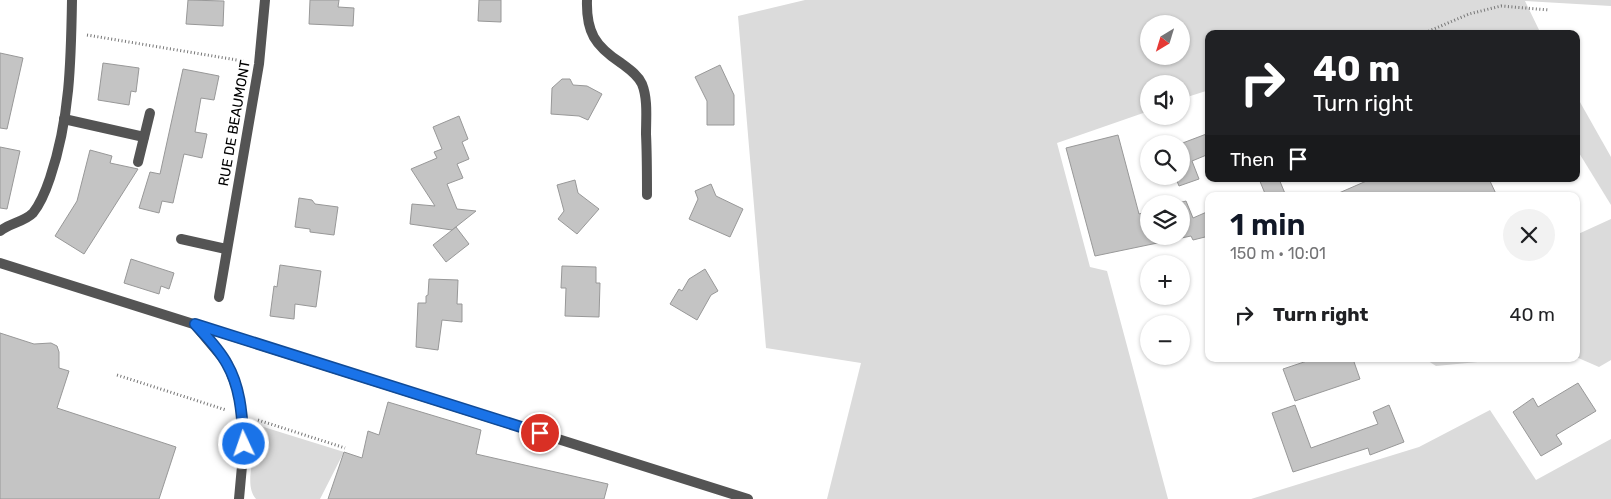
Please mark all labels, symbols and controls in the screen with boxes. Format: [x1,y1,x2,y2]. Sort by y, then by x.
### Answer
north arrow [1140,15,1190,65]
map controls [1140,15,1190,365]
text: 40 m [1313,48,1400,90]
icon: right [1230,50,1295,115]
street label: RUE DE BEAUMONT [215,59,254,187]
button: sound [1140,75,1190,125]
text: Turn right [1313,90,1413,117]
button: search [1140,135,1190,185]
icon: arrive [1284,145,1312,173]
text: Then [1230,148,1274,171]
button: layers [1140,195,1190,245]
text: 1 min [1230,207,1305,243]
button: close [1503,209,1555,261]
text: 150 m · 10:01 [1230,244,1326,263]
button: + [1140,255,1190,305]
icon: right [1230,301,1258,329]
text: Turn right [1273,303,1368,326]
text: 40 m [1510,303,1555,326]
button: − [1140,315,1190,365]
pin [519,412,561,454]
position arrow [217,417,269,469]
icon: arrive [526,419,554,447]

